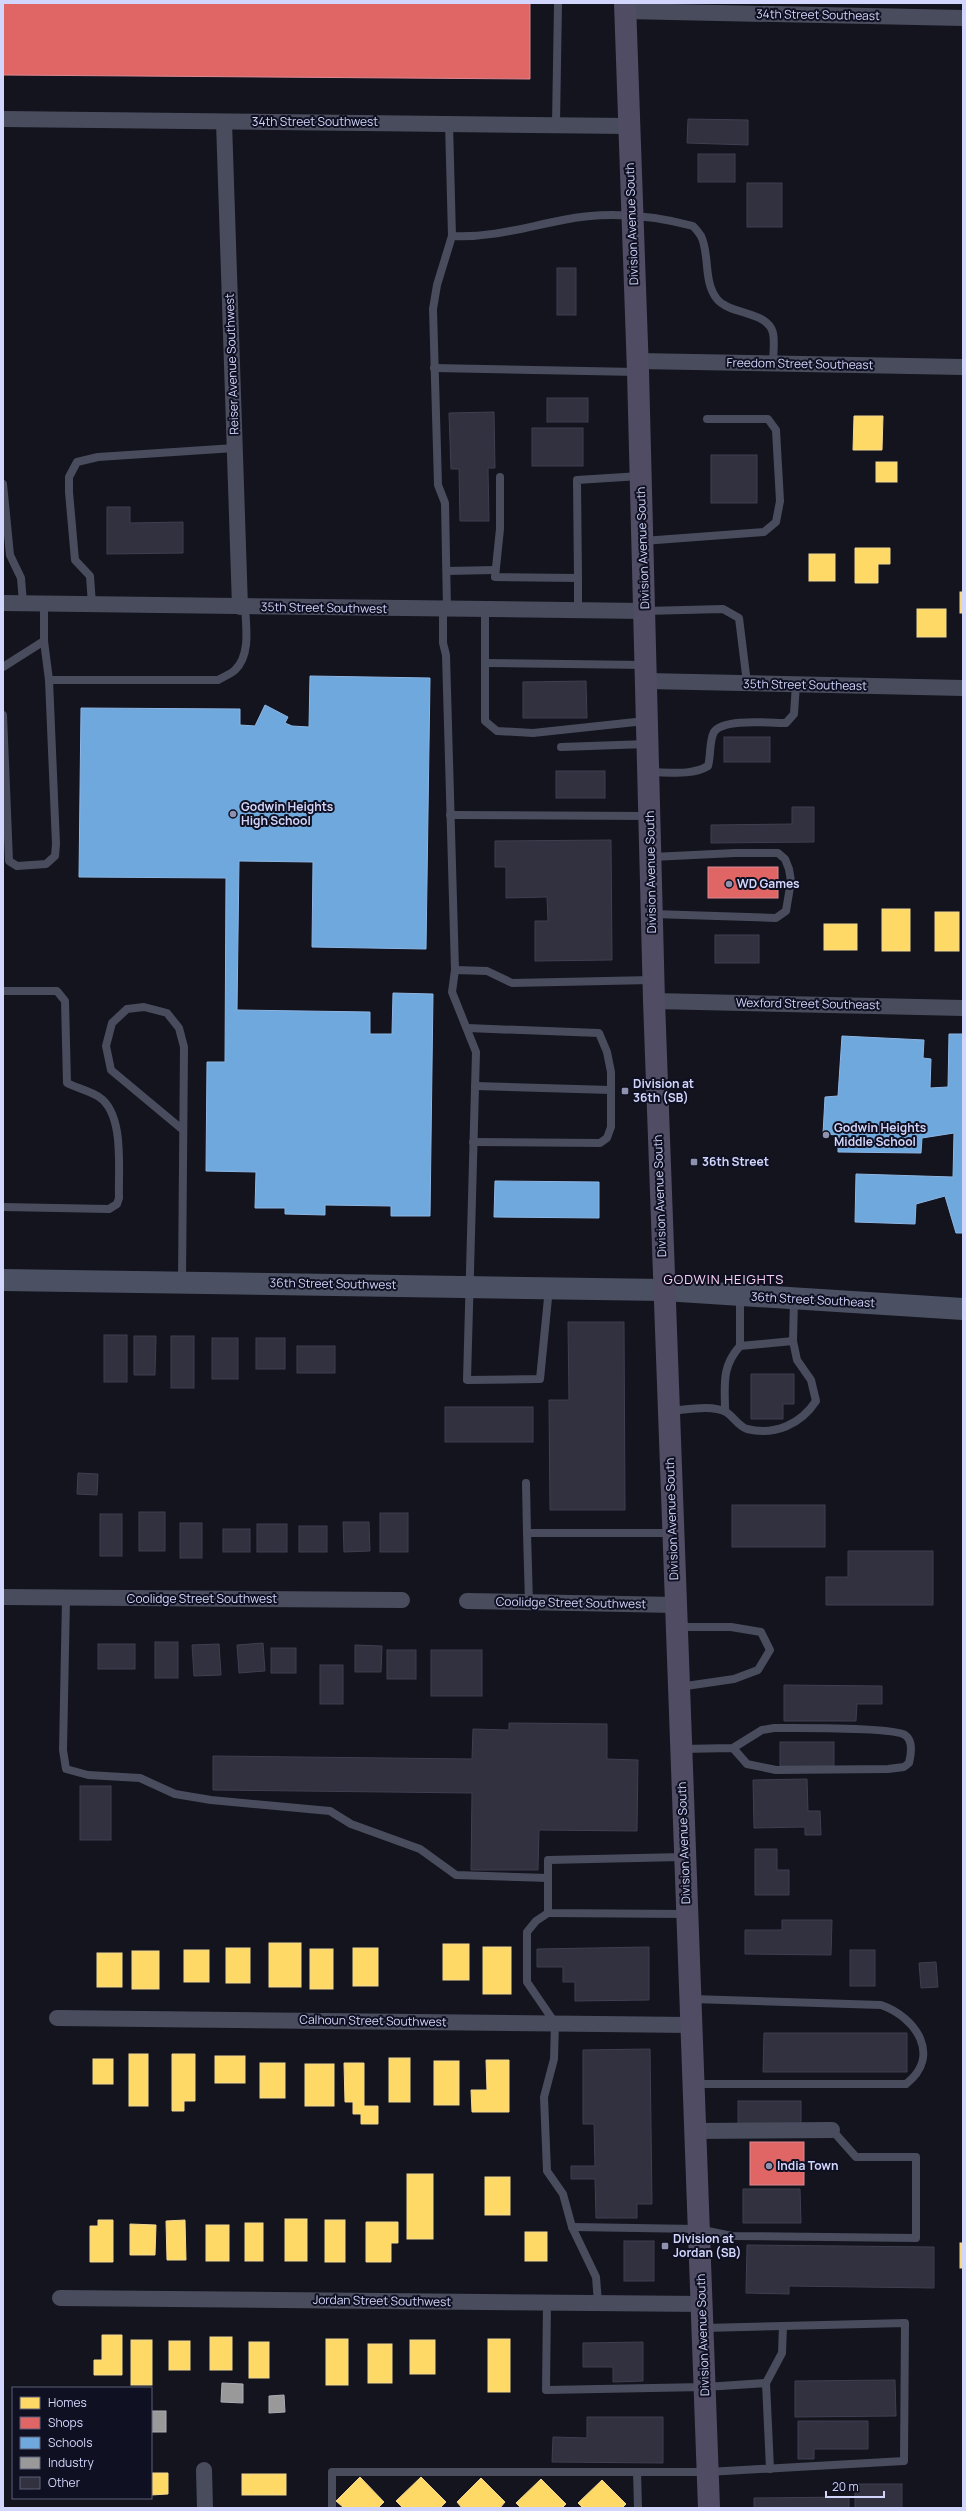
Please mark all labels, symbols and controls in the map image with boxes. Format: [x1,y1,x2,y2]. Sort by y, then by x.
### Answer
street label: 34th Street Southeast [756,5,880,24]
street label: 34th Street Southwest [252,113,378,130]
street label: Division Avenue South [621,162,642,286]
street label: Reiser Avenue Southwest [221,293,242,435]
street label: Freedom Street Southeast [726,354,874,373]
street label: Division Avenue South [632,486,653,610]
street label: 35th Street Southwest [261,598,387,617]
street label: 35th Street Southeast [743,675,867,694]
place label: Godwin Heights High School [241,798,334,829]
marker: Godwin Heights High School [228,809,238,819]
street label: Division Avenue South [641,811,660,933]
place label: WD Games [737,875,800,892]
marker: WD Games [724,879,734,889]
street label: Wexford Street Southeast [736,994,880,1013]
place label: Division at 36th (SB) [633,1075,694,1106]
marker: Division at 36th (SB) [620,1086,630,1096]
place label: Godwin Heights Middle School [834,1119,927,1150]
marker: Godwin Heights Middle School [821,1130,831,1140]
street label: Division Avenue South [649,1134,670,1258]
place label: 36th Street [702,1153,769,1170]
marker: 36th Street [689,1157,699,1167]
district label: GODWIN HEIGHTS [664,1270,784,1288]
street label: 36th Street Southwest [270,1274,397,1293]
street label: 36th Street Southeast [751,1288,876,1311]
street label: Division Avenue South [661,1457,682,1581]
street label: Coolidge Street Southwest [127,1590,277,1607]
street label: Coolidge Street Southwest [496,1593,646,1612]
street label: Division Avenue South [673,1781,694,1905]
street label: Calhoun Street Southwest [299,2011,447,2030]
place label: India Town [777,2157,839,2174]
marker: India Town [764,2161,774,2171]
place label: Division at Jordan (SB) [673,2230,742,2261]
marker: Division at Jordan (SB) [660,2241,670,2251]
street label: Division Avenue South [692,2273,713,2397]
street label: Jordan Street Southwest [313,2291,452,2310]
legend [12,2387,152,2499]
text: Homes [48,2394,87,2411]
text: Shops [48,2414,83,2431]
text: Schools [48,2434,92,2451]
text: Industry [48,2454,94,2471]
scale bar [826,2473,884,2499]
text: Other [48,2474,81,2491]
text: 20 m [832,2478,859,2495]

